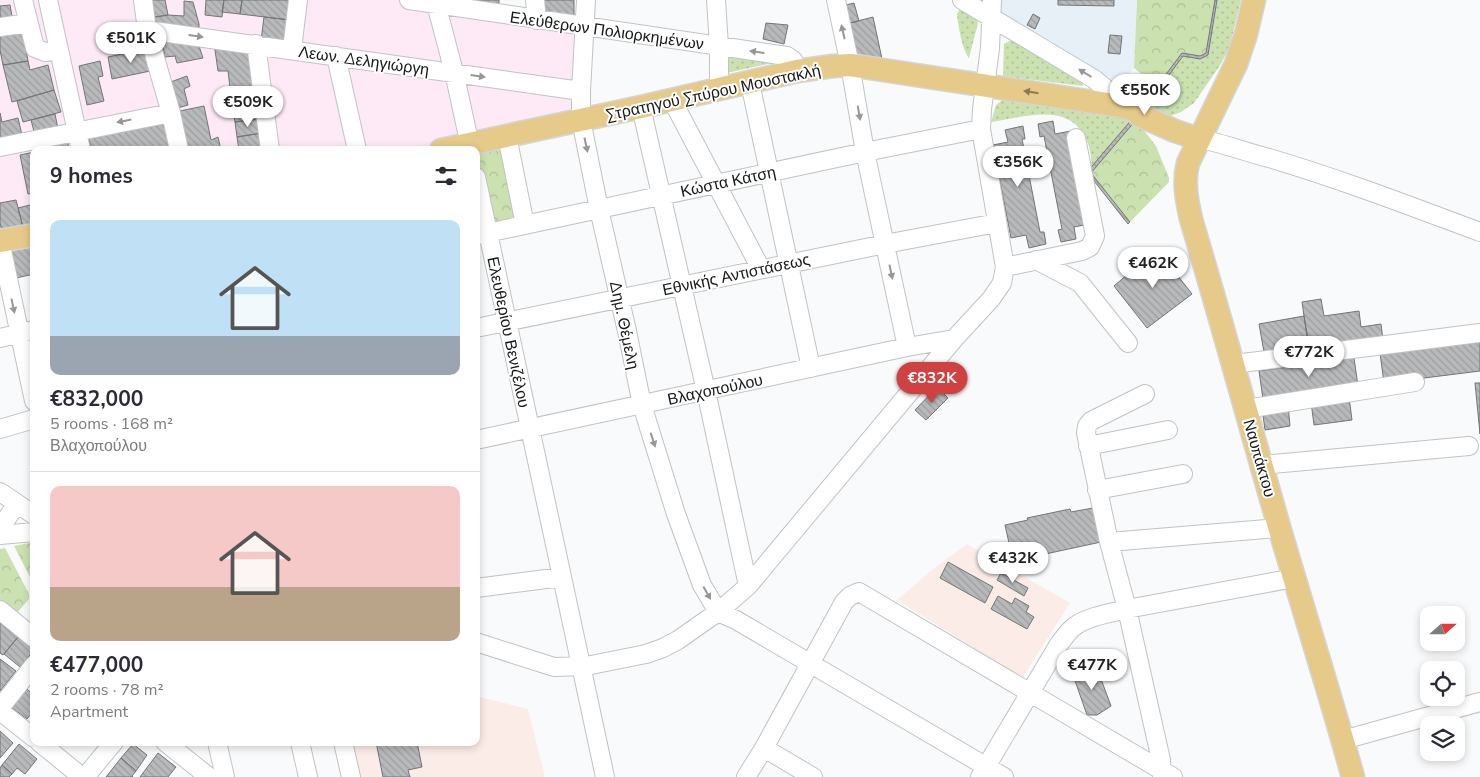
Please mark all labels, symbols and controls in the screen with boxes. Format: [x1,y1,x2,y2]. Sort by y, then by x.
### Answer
street label: Ελεύθερων Πολιορκημένων [509,6,705,55]
pin: €501K [96,22,166,64]
one-way arrow [839,25,847,40]
text: €501K [106,27,156,49]
one-way arrow [188,32,204,40]
street label: Λεων. Δεληγιώργη [297,41,431,81]
one-way arrow [749,47,765,55]
street label: Στρατηγού Σπύρου Μουστακλή [604,59,823,126]
one-way arrow [1078,68,1091,78]
one-way arrow [470,72,486,80]
pin: €550K [1110,74,1180,116]
text: €550K [1120,79,1170,101]
pin: €509K [213,86,283,128]
one-way arrow [1023,88,1039,96]
text: €509K [223,91,273,113]
one-way arrow [855,105,863,121]
one-way arrow [115,118,131,126]
one-way arrow [582,137,590,152]
pin: €356K [983,146,1053,188]
text: €356K [993,151,1043,173]
street label: Κώστα Κάτση [679,161,778,203]
text: 9 homes [50,162,133,190]
icon: filters [432,162,460,190]
pin: €462K [1118,246,1188,289]
street label: Εθνικής Αντιστάσεως [660,249,812,301]
text: €462K [1128,252,1178,274]
icon: home [210,253,300,343]
street label: Ελευθερίου Βενιζέλου [481,255,535,410]
one-way arrow [887,264,895,279]
street label: Δημ. Θέμελη [604,279,644,371]
one-way arrow [10,298,18,314]
pin: €772K [1274,336,1344,378]
text: €772K [1284,341,1334,363]
pin: €832K [897,362,967,404]
text: €832K [907,367,957,389]
street label: Βλαχοπούλου [665,369,765,411]
text: €832,000 [50,385,143,413]
text: 5 rooms · 168 m² [50,413,173,435]
street label: Ναυπάκτου [1237,417,1281,500]
one-way arrow [649,432,657,447]
text: Βλαχοπούλου [50,435,147,457]
icon: home [210,518,300,608]
pin: €432K [978,542,1048,584]
text: €432K [988,547,1038,569]
one-way arrow [702,586,711,599]
north arrow [1420,606,1465,651]
map controls [1420,606,1465,761]
pin: €477K [1057,648,1127,691]
text: €477,000 [50,651,143,679]
text: €477K [1067,654,1117,676]
button: locate [1420,661,1465,706]
text: 2 rooms · 78 m² [50,679,163,701]
text: Apartment [50,701,128,723]
button: layers [1420,716,1465,761]

